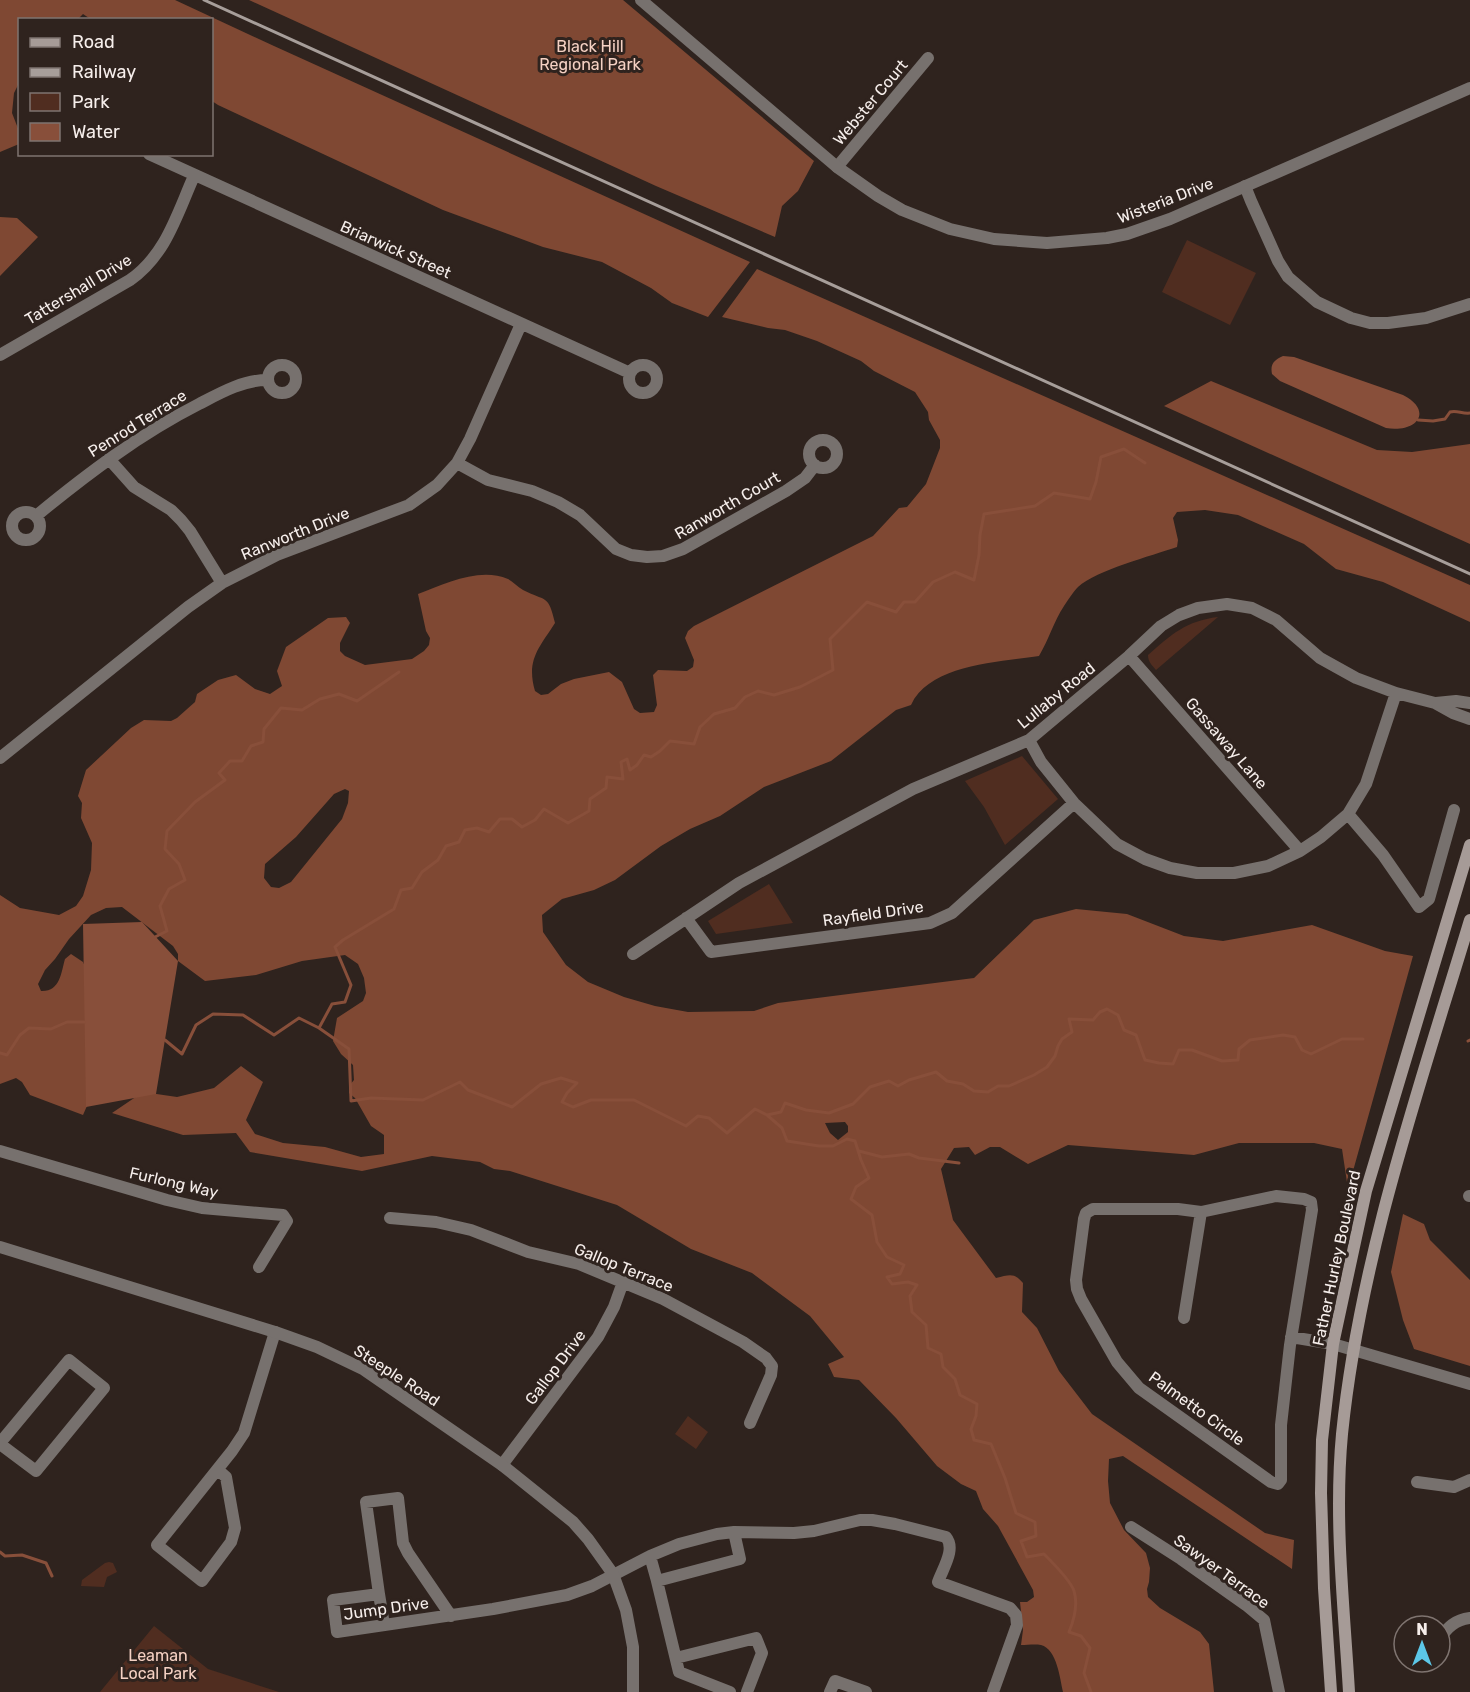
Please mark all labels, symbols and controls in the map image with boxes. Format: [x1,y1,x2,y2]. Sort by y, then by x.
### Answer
legend [18,18,213,156]
text: Road [72,31,115,53]
park label: Black Hill Regional Park [539,37,642,74]
street label: Webster Court [829,56,912,149]
text: Railway [72,61,136,83]
text: Park [72,91,110,113]
text: Water [72,121,120,143]
street label: Wisteria Drive [1115,173,1216,227]
street label: Briarwick Street [337,217,454,282]
street label: Tattershall Drive [21,250,135,329]
street label: Penrod Terrace [85,386,190,461]
street label: Ranworth Court [671,468,783,543]
street label: Ranworth Drive [238,503,352,564]
street label: Lullaby Road [1014,658,1099,732]
street label: Gassaway Lane [1182,694,1272,793]
street label: Rayfield Drive [821,897,925,930]
street label: Furlong Way [128,1163,220,1202]
street label: Father Hurley Boulevard [1309,1169,1364,1348]
street label: Gallop Terrace [572,1239,676,1296]
street label: Gallop Drive [521,1326,590,1408]
street label: Steeple Road [350,1341,443,1410]
street label: Palmetto Circle [1145,1367,1248,1450]
street label: Sawyer Terrace [1170,1530,1273,1613]
street label: Jump Drive [342,1593,430,1624]
north arrow [1392,1614,1452,1674]
text: N [1416,1620,1428,1639]
park label: Leaman Local Park [120,1646,197,1683]

